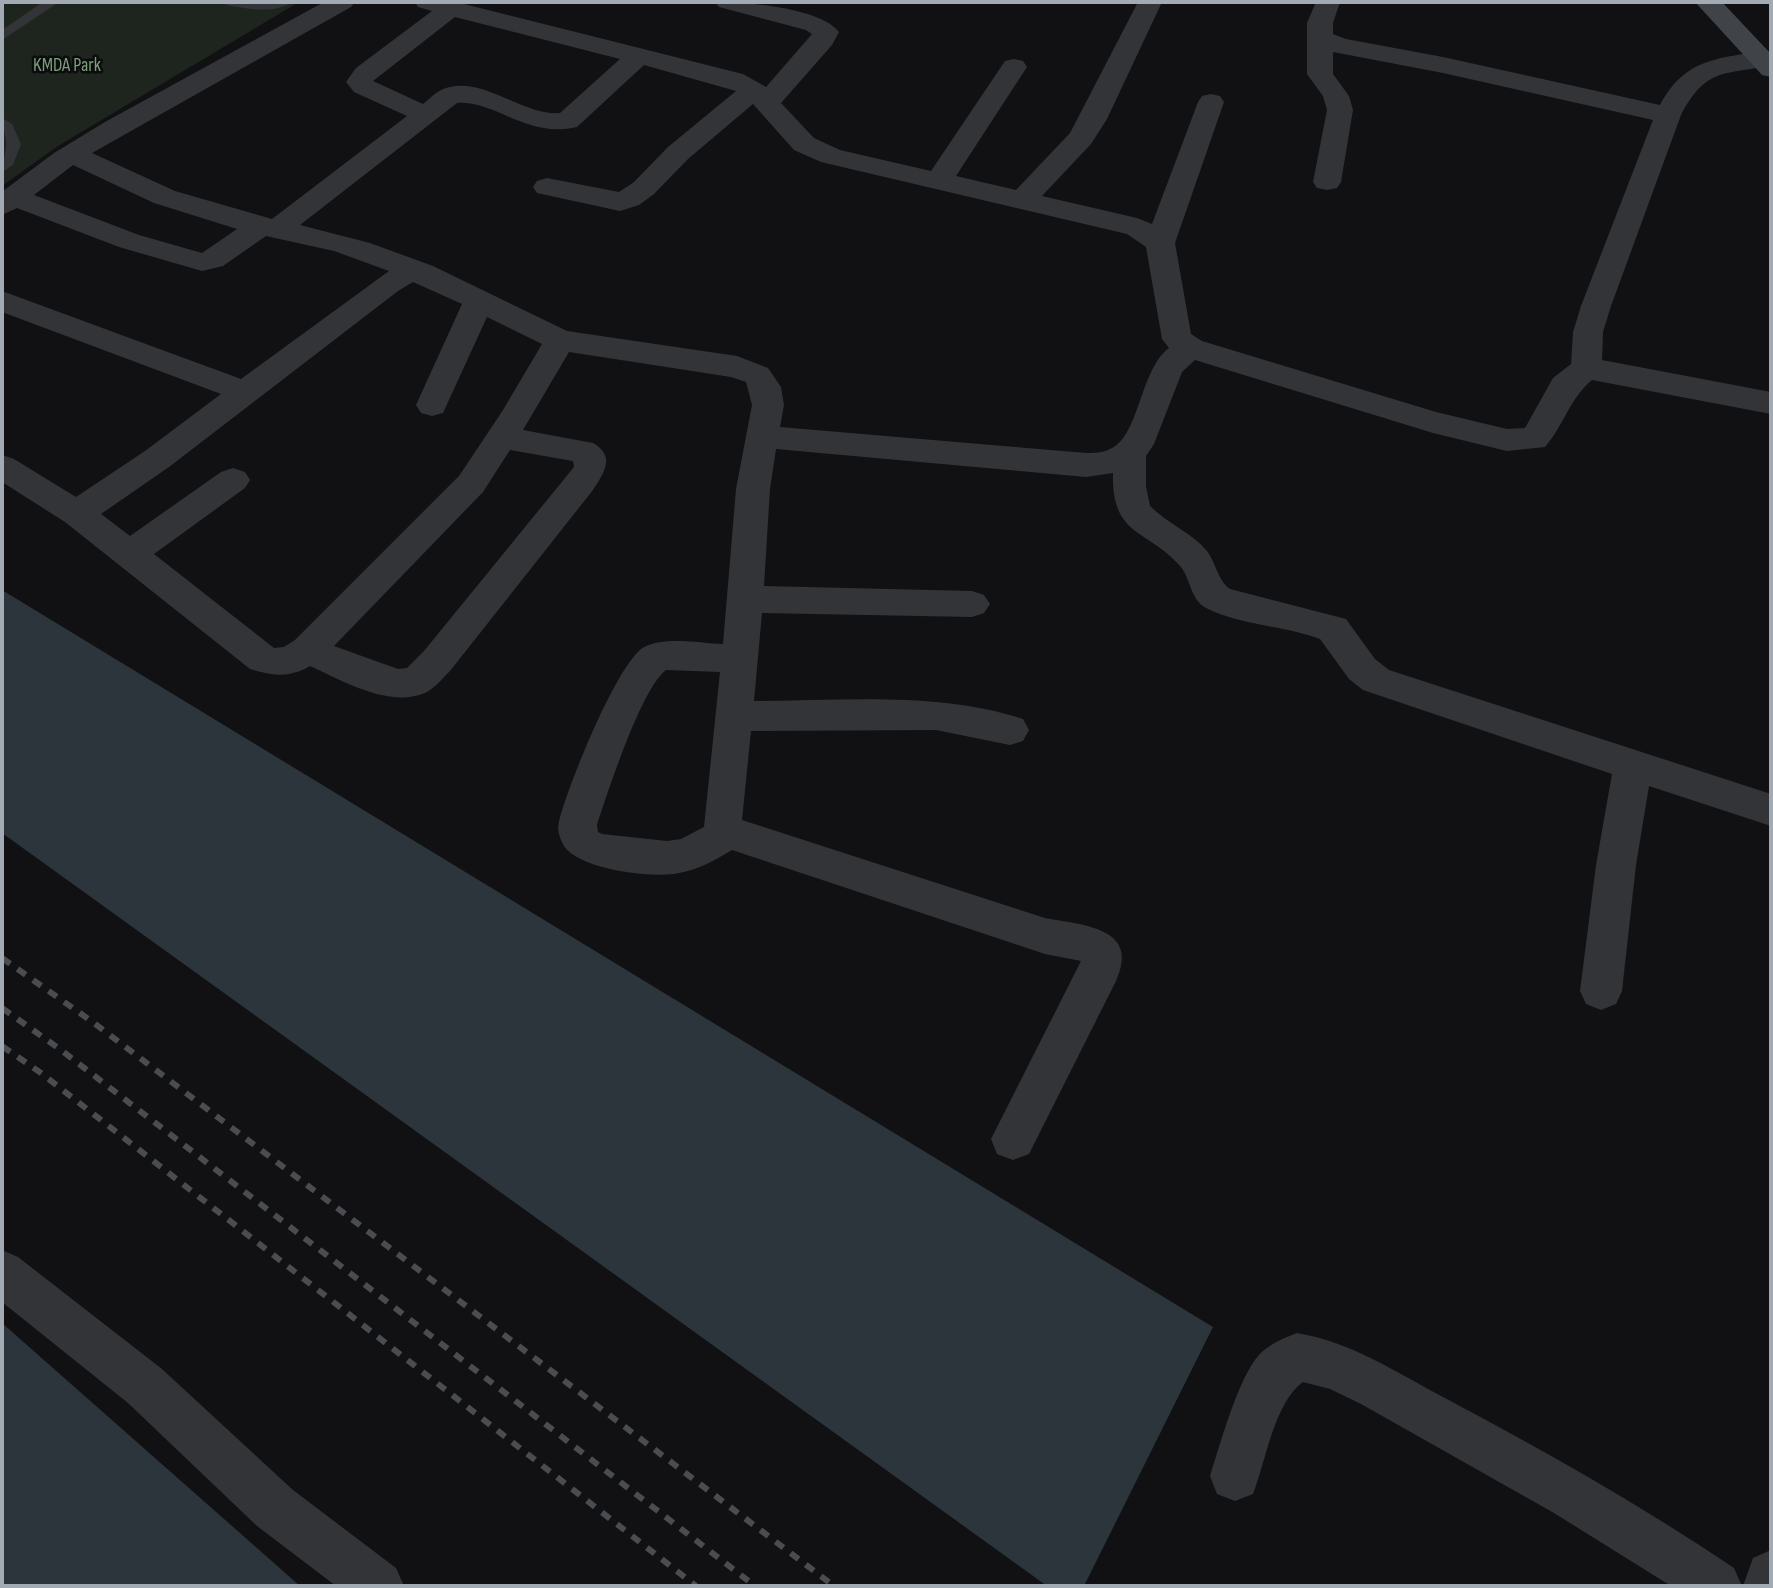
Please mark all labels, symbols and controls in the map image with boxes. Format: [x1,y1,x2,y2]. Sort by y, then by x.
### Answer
park label: KMDA Park [33,55,101,77]

